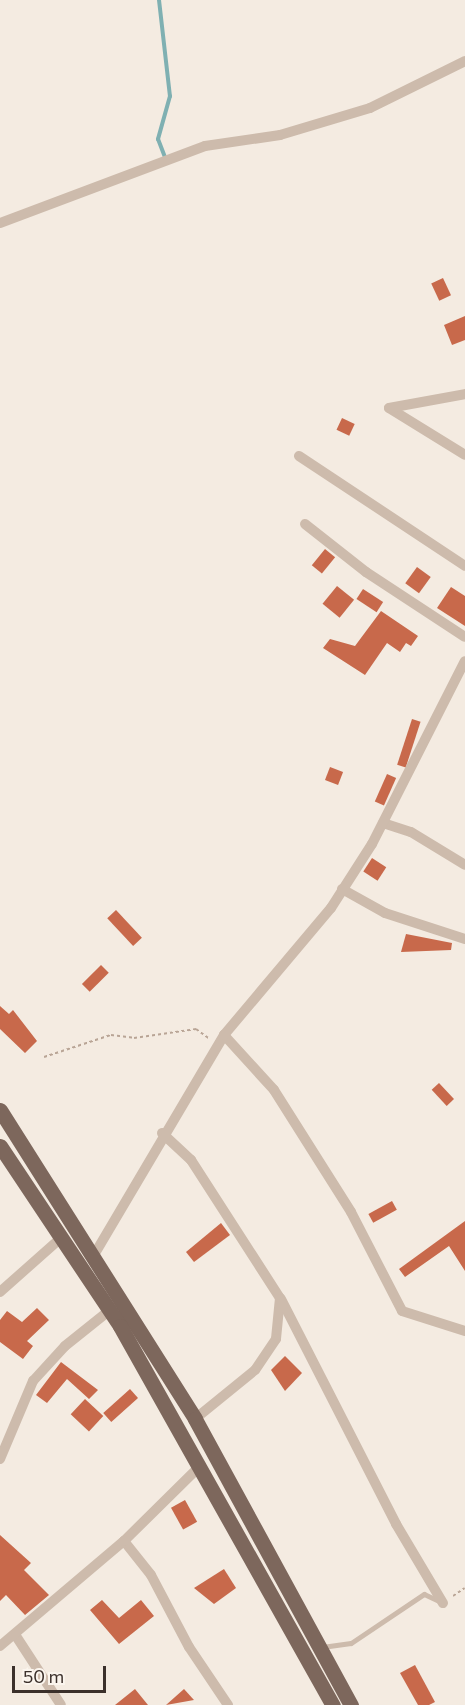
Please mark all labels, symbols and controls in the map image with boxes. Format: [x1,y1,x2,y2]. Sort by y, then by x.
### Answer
scale bar [15,1654,110,1692]
text: 50 m [23,1665,64,1687]

